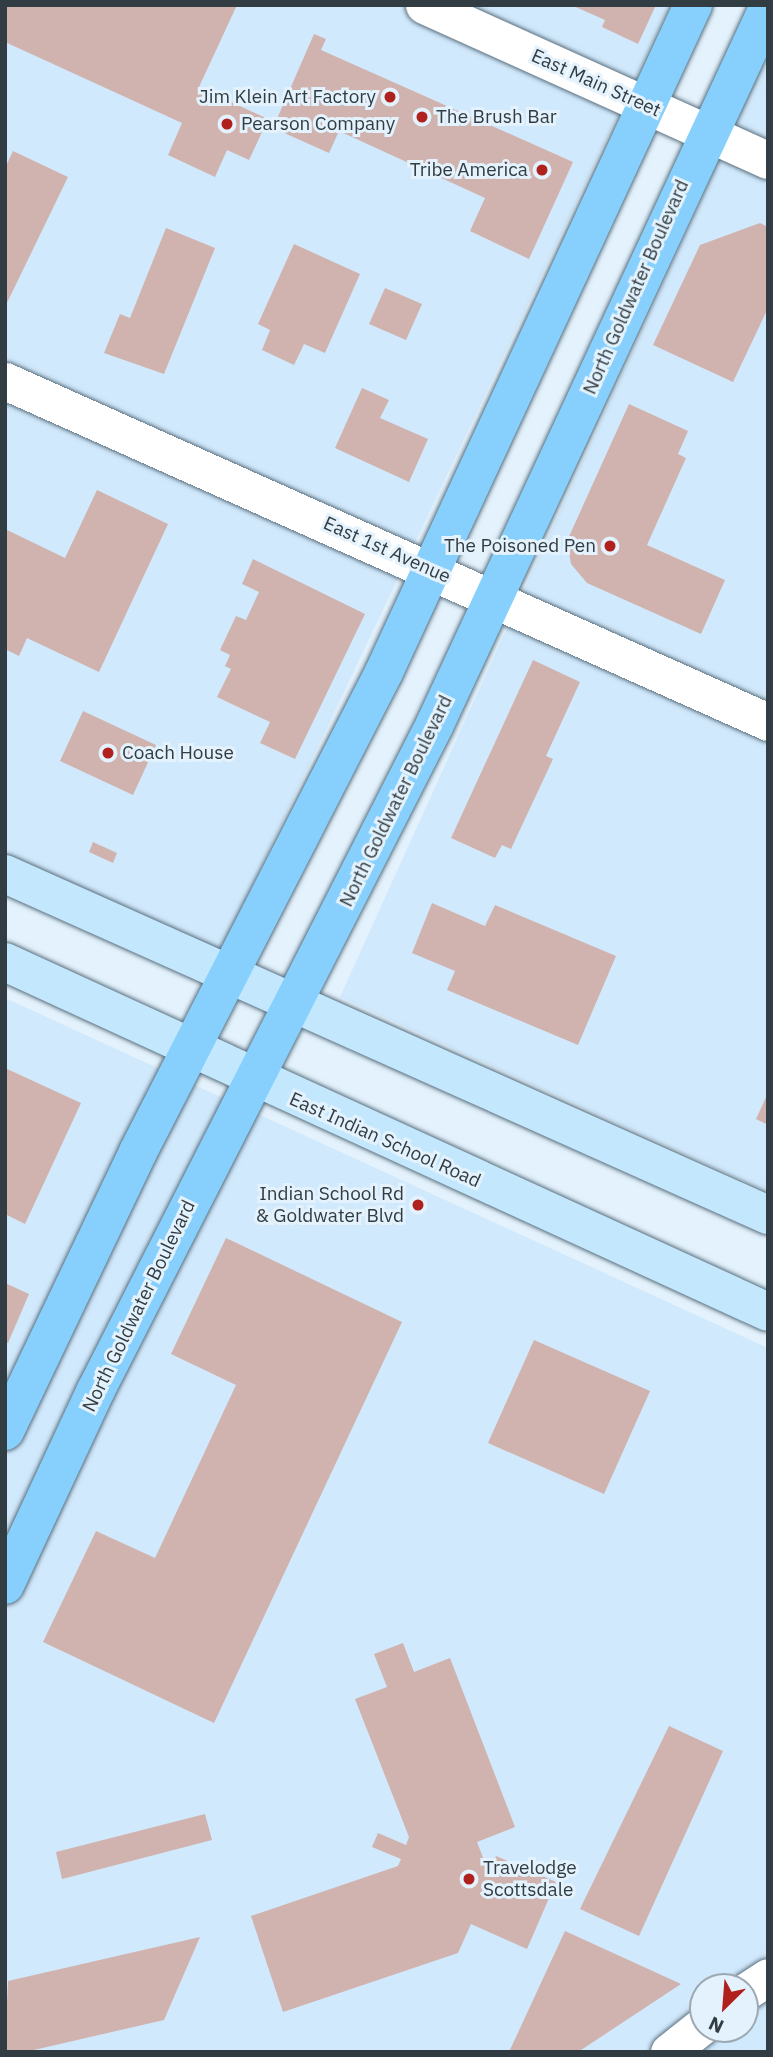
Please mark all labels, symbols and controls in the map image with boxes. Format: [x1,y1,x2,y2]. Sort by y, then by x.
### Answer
street label: East Main Street [528,44,664,122]
place label: Jim Klein Art Factory [199,86,376,108]
marker: Jim Klein Art Factory [382,89,398,105]
place label: The Brush Bar [436,106,557,128]
marker: The Brush Bar [414,109,430,125]
place label: Pearson Company [241,113,395,135]
marker: Pearson Company [219,116,235,132]
place label: Tribe America [410,159,528,181]
marker: Tribe America [534,162,550,178]
street label: North Goldwater Boulevard [578,176,694,398]
street label: East 1st Avenue [320,512,454,588]
place label: The Poisoned Pen [444,535,596,557]
marker: The Poisoned Pen [602,538,618,554]
street label: North Goldwater Boulevard [335,691,457,911]
place label: Coach House [122,742,234,764]
marker: Coach House [100,745,116,761]
street label: East Indian School Road [286,1087,484,1193]
place label: Indian School Rd & Goldwater Blvd [256,1183,404,1227]
street label: North Goldwater Boulevard [78,1196,200,1416]
marker: Indian School Rd & Goldwater Blvd [410,1197,426,1213]
place label: Travelodge Scottsdale [483,1857,577,1901]
marker: Travelodge Scottsdale [461,1871,477,1887]
north arrow [689,1973,759,2043]
text: N [705,2011,727,2039]

